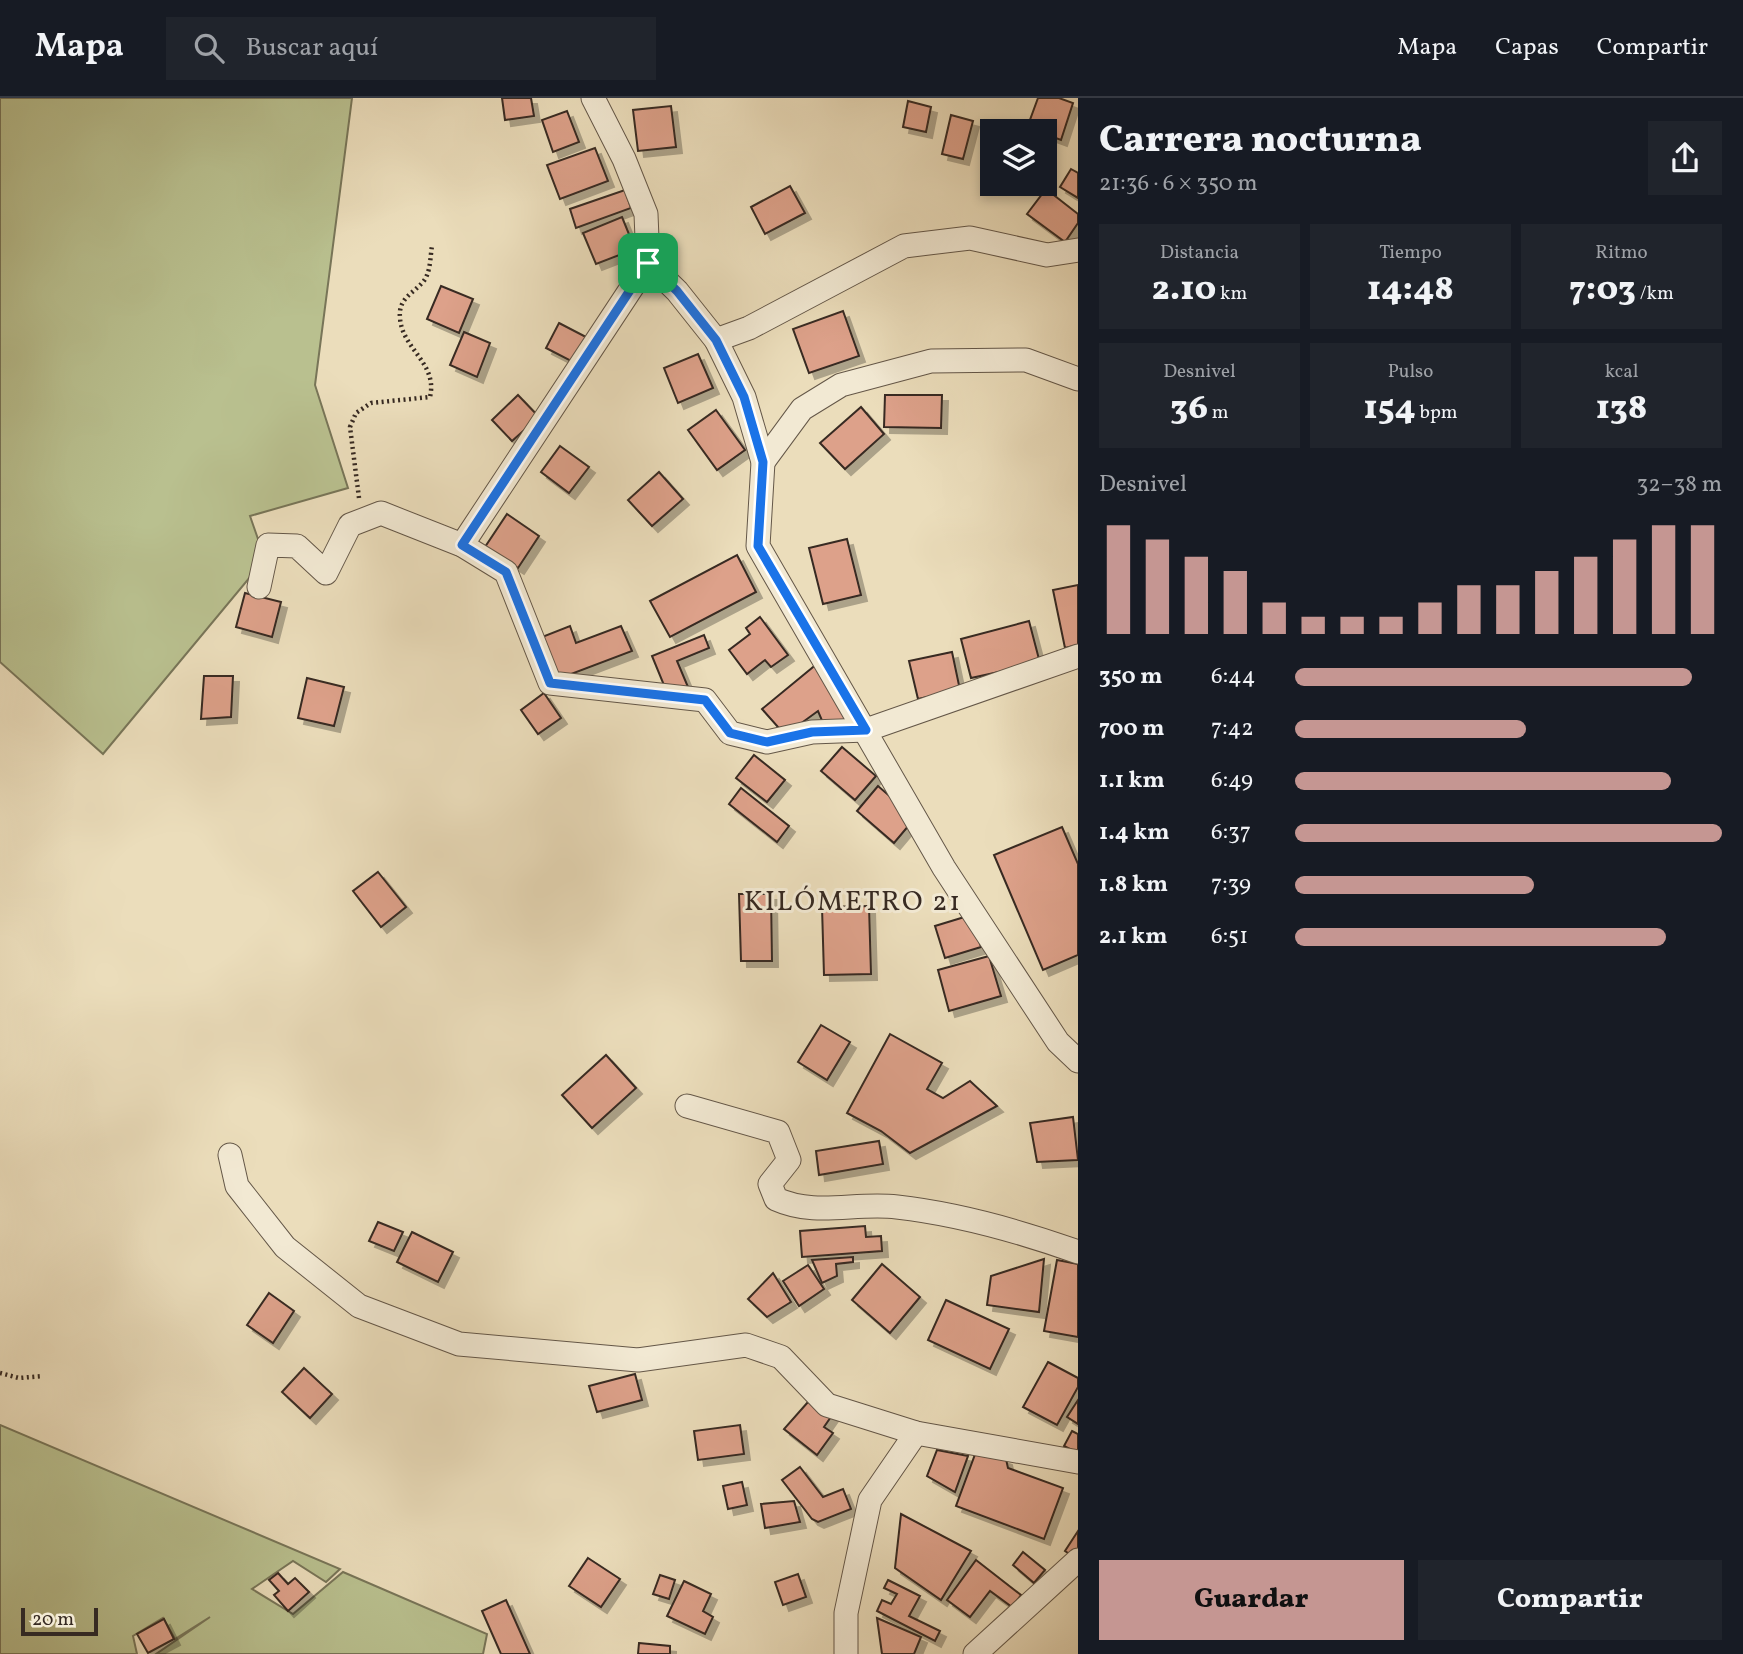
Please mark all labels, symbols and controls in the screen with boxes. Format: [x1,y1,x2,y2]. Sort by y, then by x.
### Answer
search box [166,17,656,80]
text: Mapa [35,25,124,71]
icon: search [190,29,228,67]
text: Buscar aquí [246,30,378,66]
text: Mapa [1397,31,1457,65]
text: Capas [1495,31,1559,65]
text: Compartir [1597,31,1708,65]
text: Carrera nocturna [1099,115,1422,168]
map controls [980,119,1057,196]
button: layers [980,119,1057,196]
button: share [1648,121,1722,195]
text: 21:36 · 6 × 350 m [1099,168,1258,200]
pin [618,233,678,293]
text: Distancia [1160,240,1239,266]
text: Tiempo [1379,240,1442,266]
text: Ritmo [1595,240,1648,266]
icon: arrive [629,244,667,282]
text: 2.10 [1152,266,1216,314]
text: 14:48 [1367,266,1454,314]
text: 7:03 [1569,266,1636,314]
text: km [1216,281,1247,307]
text: /km [1636,281,1674,307]
text: Desnivel [1163,359,1236,385]
text: Pulso [1388,359,1433,385]
text: kcal [1605,359,1638,385]
text: 36 [1170,385,1208,433]
text: 154 [1363,385,1416,433]
text: 138 [1596,385,1647,433]
text: m [1208,400,1229,426]
text: bpm [1416,400,1458,426]
text: Desnivel [1099,469,1187,501]
text: 32–38 m [1636,469,1722,501]
text: 350 m [1099,661,1163,693]
text: 6:44 [1211,661,1256,693]
text: 700 m [1099,713,1165,745]
text: 7:42 [1211,713,1254,745]
text: 1.1 km [1099,765,1165,797]
text: 6:49 [1211,765,1253,797]
text: 1.4 km [1099,817,1170,849]
text: 6:37 [1211,817,1251,849]
text: 1.8 km [1099,869,1168,901]
text: 7:39 [1211,869,1251,901]
district label: KILÓMETRO 21 [744,883,962,922]
text: 2.1 km [1099,921,1168,953]
text: 6:51 [1211,921,1248,953]
button: Guardar [1099,1560,1404,1640]
button: Compartir [1418,1560,1722,1640]
scale bar [21,1605,98,1637]
text: 20 m [32,1607,74,1633]

